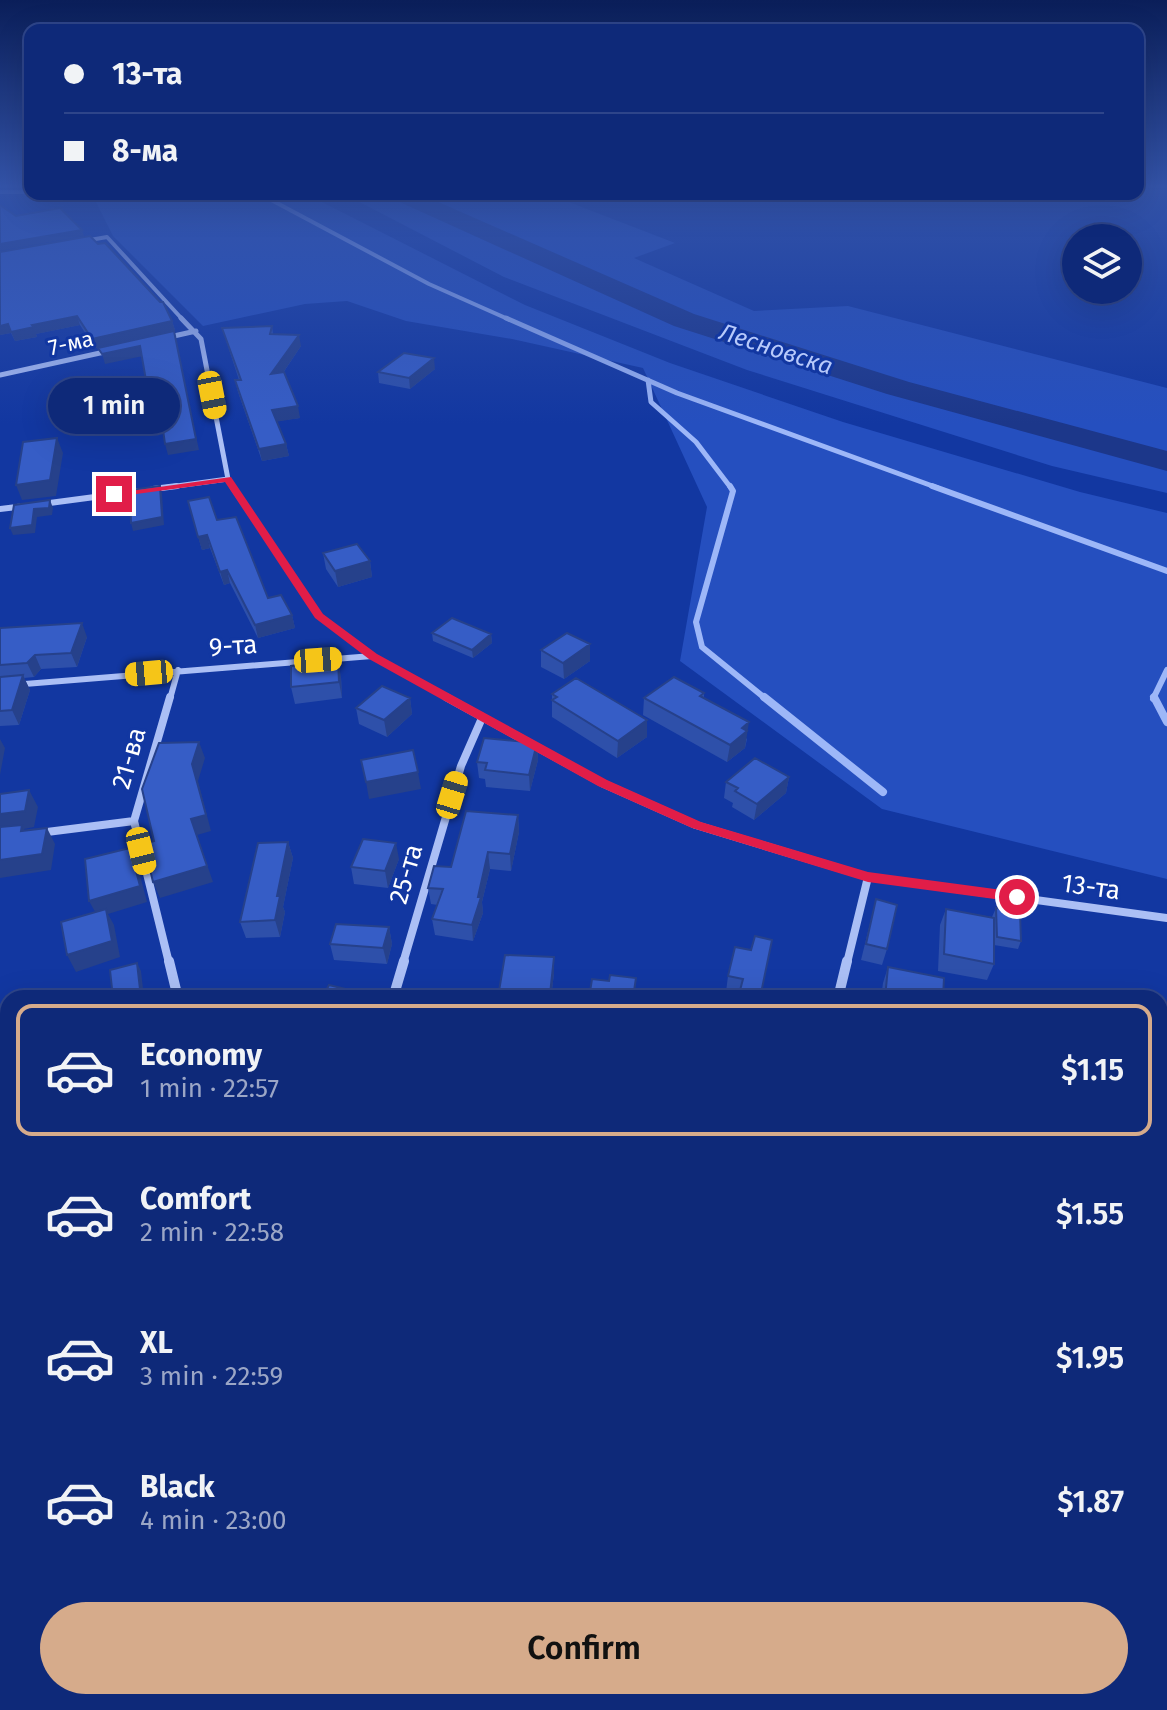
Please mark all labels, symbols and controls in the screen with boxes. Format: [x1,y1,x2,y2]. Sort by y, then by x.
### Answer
text: 13-та [112,56,183,92]
text: 8-ма [112,133,178,169]
map controls [1062,224,1142,304]
button: layers [1062,224,1142,304]
water label: Лесновска [715,317,836,380]
street label: 7-ма [46,325,96,361]
car [196,369,228,421]
callout: 1 min [48,378,180,434]
text: 1 min [83,390,145,421]
route end [96,476,132,512]
street label: 9-та [208,629,258,663]
car [293,646,343,674]
car [124,659,174,687]
street label: 21-ва [105,724,153,792]
car [434,769,470,821]
car [124,825,158,877]
street label: 25-та [383,841,429,907]
street label: 13-та [1060,868,1122,906]
route start [999,879,1035,915]
icon: car [44,1034,116,1106]
text: Economy [140,1037,262,1073]
text: $1.15 [1061,1052,1124,1088]
text: 1 min · 22:57 [140,1073,279,1104]
icon: car [44,1178,116,1250]
text: Comfort [140,1181,251,1217]
text: $1.55 [1056,1196,1124,1232]
text: 2 min · 22:58 [140,1217,284,1248]
icon: car [44,1322,116,1394]
text: XL [140,1325,173,1361]
text: $1.95 [1056,1340,1124,1376]
text: 3 min · 22:59 [140,1361,283,1392]
icon: car [44,1466,116,1538]
text: Black [140,1469,215,1505]
text: $1.87 [1057,1484,1124,1520]
text: 4 min · 23:00 [140,1505,287,1536]
button: Confirm [40,1602,1128,1694]

